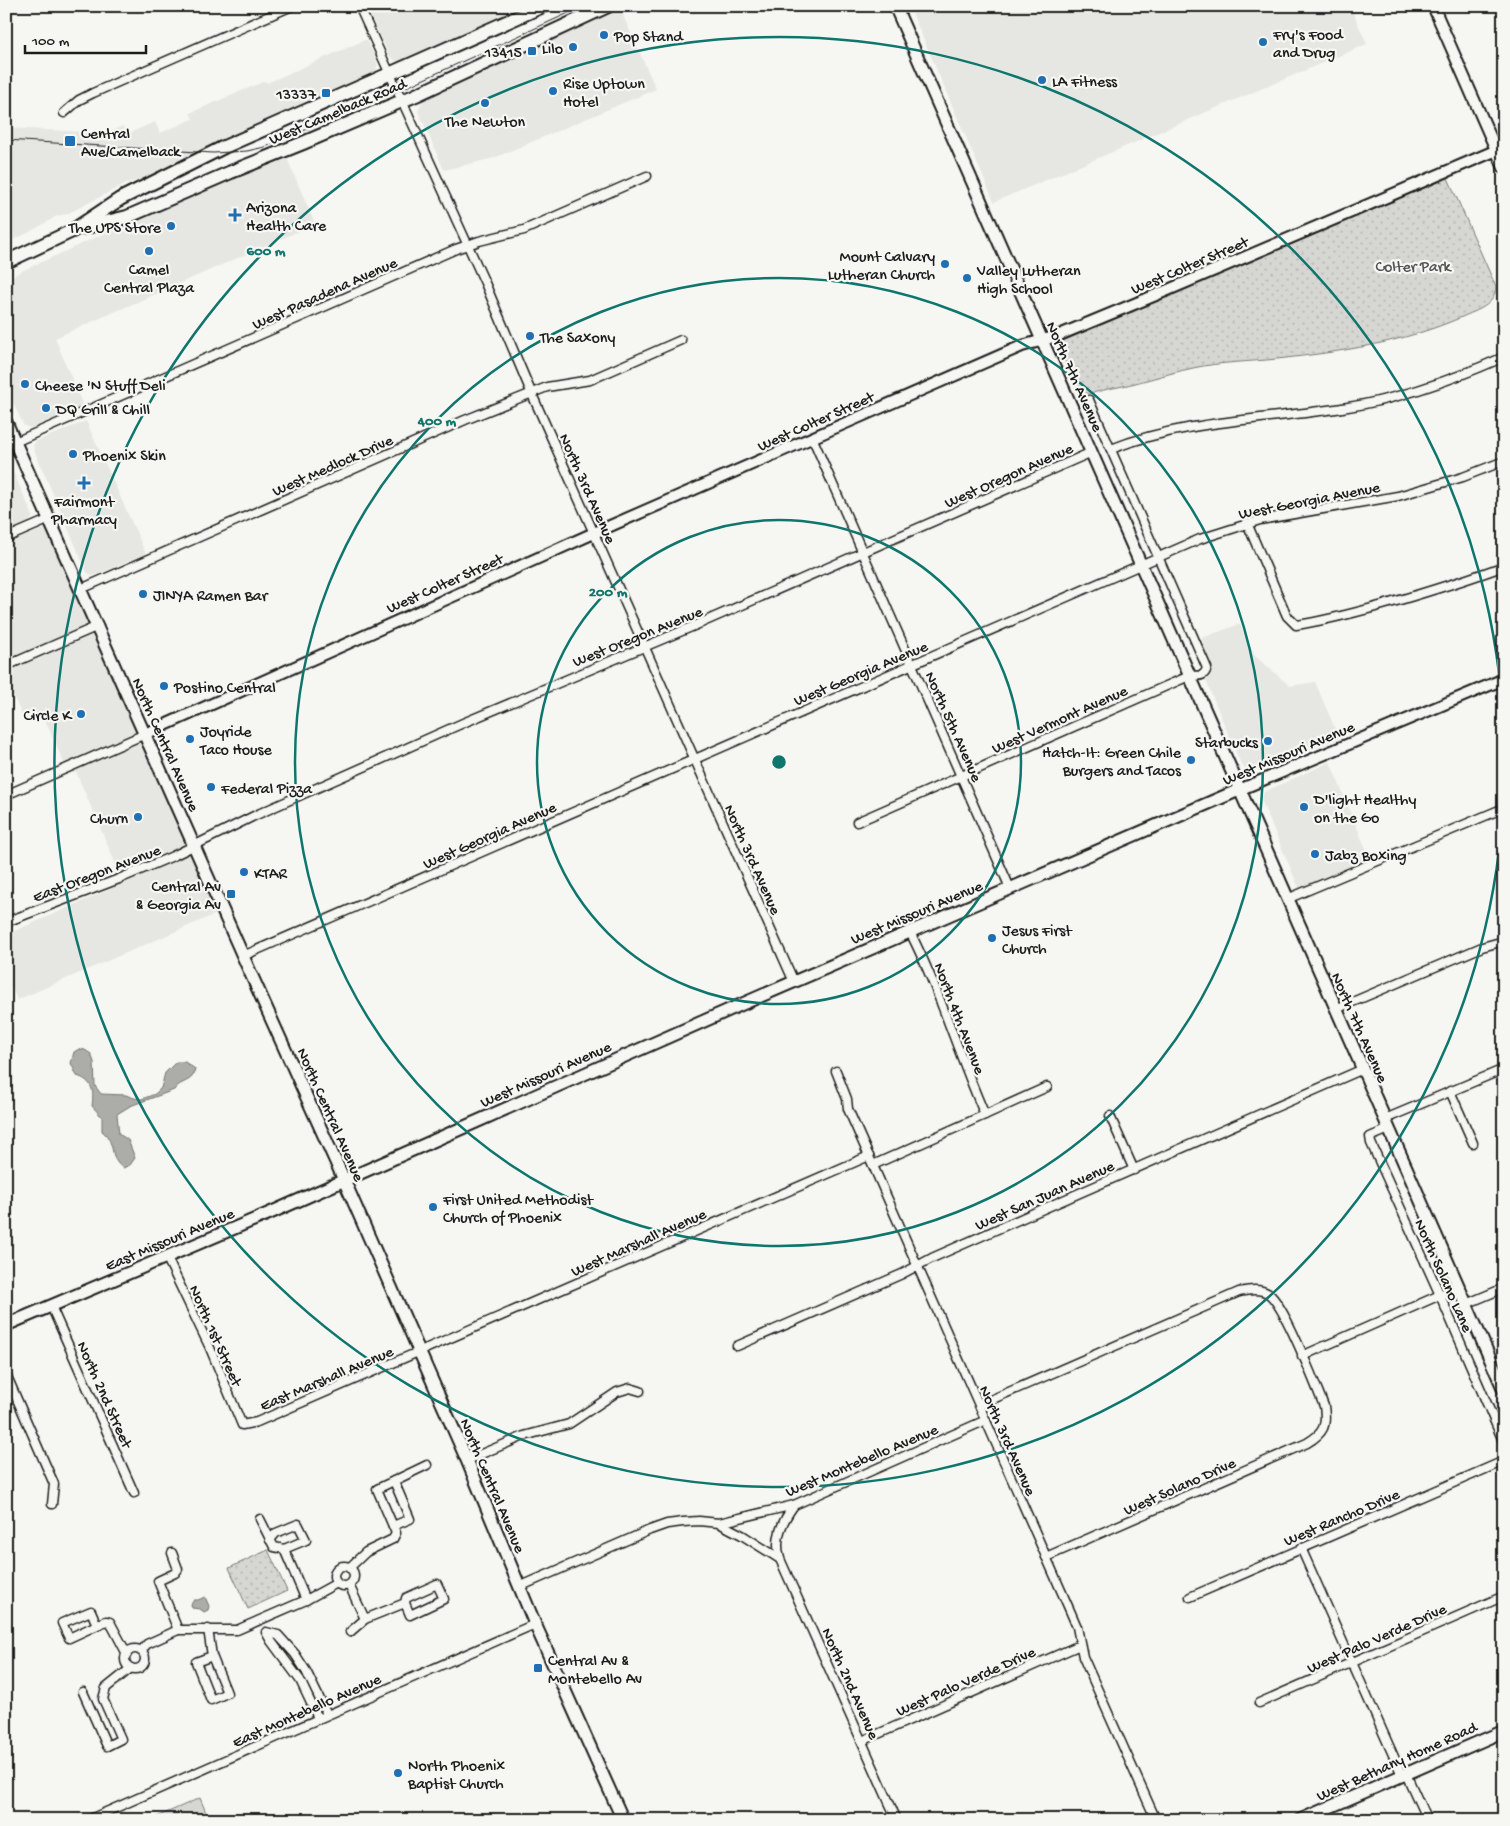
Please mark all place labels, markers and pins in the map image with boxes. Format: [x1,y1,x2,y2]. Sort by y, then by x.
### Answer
place label: Fry's Food and Drug [1272,27,1344,64]
marker: Pop Stand [598,29,610,41]
place label: Pop Stand [613,29,684,48]
marker: Fry's Food and Drug [1257,36,1269,48]
place label: Lilo [542,41,563,60]
marker: Lilo [567,41,579,53]
place label: 13415 [484,45,522,64]
marker: 13415 [526,45,538,57]
marker: LA Fitness [1036,74,1048,86]
place label: LA Fitness [1052,74,1118,93]
place label: Rise Uptown Hotel [563,76,645,113]
marker: Rise Uptown Hotel [547,85,559,97]
place label: 13337 [275,87,317,106]
marker: 13337 [320,87,332,99]
marker: The Newton [479,97,491,109]
place label: The Newton [444,114,526,133]
place label: Central Ave/Camelback [81,126,182,163]
marker: Central Ave/Camelback [63,134,77,148]
place label: Arizona Health Care [246,200,327,237]
marker: Arizona Health Care [228,208,242,222]
place label: The UPS Store [68,220,162,239]
marker: The UPS Store [165,220,177,232]
marker: Camel Central Plaza [143,245,155,257]
place label: Mount Calvary Lutheran Church [828,249,935,286]
marker: Mount Calvary Lutheran Church [939,258,951,270]
place label: Camel Central Plaza [104,262,195,299]
place label: Valley Lutheran High School [976,263,1081,300]
marker: Valley Lutheran High School [961,272,973,284]
marker: The Saxony [524,330,536,342]
place label: The Saxony [539,330,615,349]
marker: Cheese 'N Stuff Deli [19,378,31,390]
place label: Cheese 'N Stuff Deli [35,378,166,397]
marker: DQ Grill & Chill [40,402,52,414]
place label: DQ Grill & Chill [55,402,150,421]
marker: Phoenix Skin [67,448,79,460]
place label: Phoenix Skin [82,448,166,467]
marker: Fairmont Pharmacy [78,477,90,489]
place label: Fairmont Pharmacy [50,494,117,531]
marker: JINYA Ramen Bar [137,588,149,600]
place label: JINYA Ramen Bar [153,588,269,607]
marker: Postino Central [158,680,170,692]
place label: Postino Central [173,680,276,699]
place label: Circle K [23,708,73,727]
marker: Circle K [75,708,87,720]
place label: Joyride Taco House [199,724,272,761]
marker: Joyride Taco House [184,733,196,745]
place label: Starbucks [1195,735,1259,754]
marker: Starbucks [1262,735,1274,747]
place label: Hatch-It: Green Chile Burgers and Tacos [1042,745,1182,782]
centre of rings [770,753,788,771]
marker: Hatch-It: Green Chile Burgers and Tacos [1185,754,1197,766]
marker: Federal Pizza [205,781,217,793]
place label: Federal Pizza [220,781,313,800]
place label: D'light Healthy on the Go [1313,792,1416,829]
marker: D'light Healthy on the Go [1298,801,1310,813]
place label: Churn [90,811,128,830]
marker: Churn [132,811,144,823]
marker: Jabz Boxing [1309,848,1321,860]
place label: Jabz Boxing [1325,848,1407,867]
marker: KTAR [238,866,250,878]
place label: KTAR [254,866,287,885]
place label: Central Av & Georgia Av [136,879,221,916]
marker: Central Av & Georgia Av [225,888,237,900]
place label: Jesus First Church [1002,923,1073,960]
marker: Jesus First Church [986,932,998,944]
place label: First United Methodist Church of Phoenix [442,1192,594,1229]
marker: First United Methodist Church of Phoenix [427,1201,439,1213]
place label: Central Av & Montebello Av [548,1653,642,1690]
marker: Central Av & Montebello Av [532,1662,544,1674]
place label: North Phoenix Baptist Church [407,1758,505,1795]
marker: North Phoenix Baptist Church [392,1767,404,1779]

